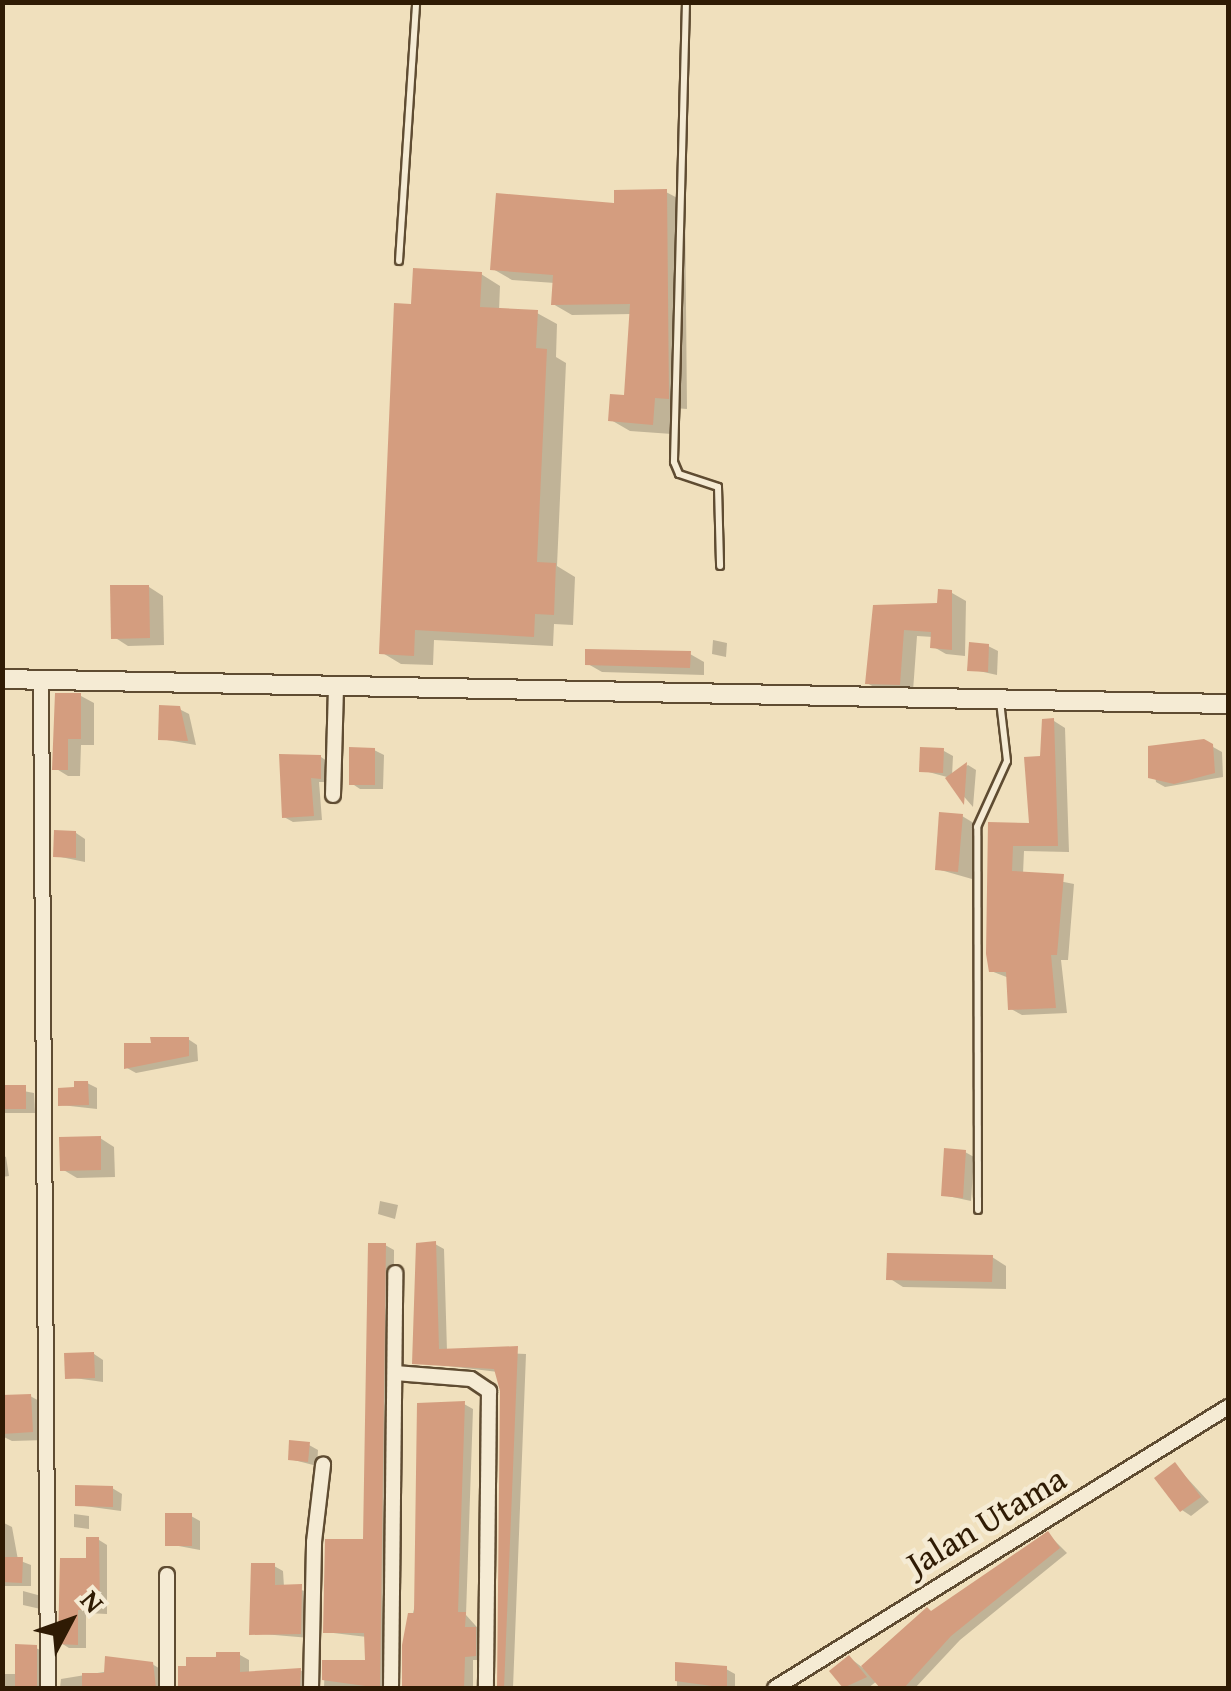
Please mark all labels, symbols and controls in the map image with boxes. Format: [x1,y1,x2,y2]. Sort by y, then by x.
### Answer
street label: Jalan Utama [899,1457,1073,1585]
north arrow [20,1571,120,1671]
text: N [71,1580,115,1622]

